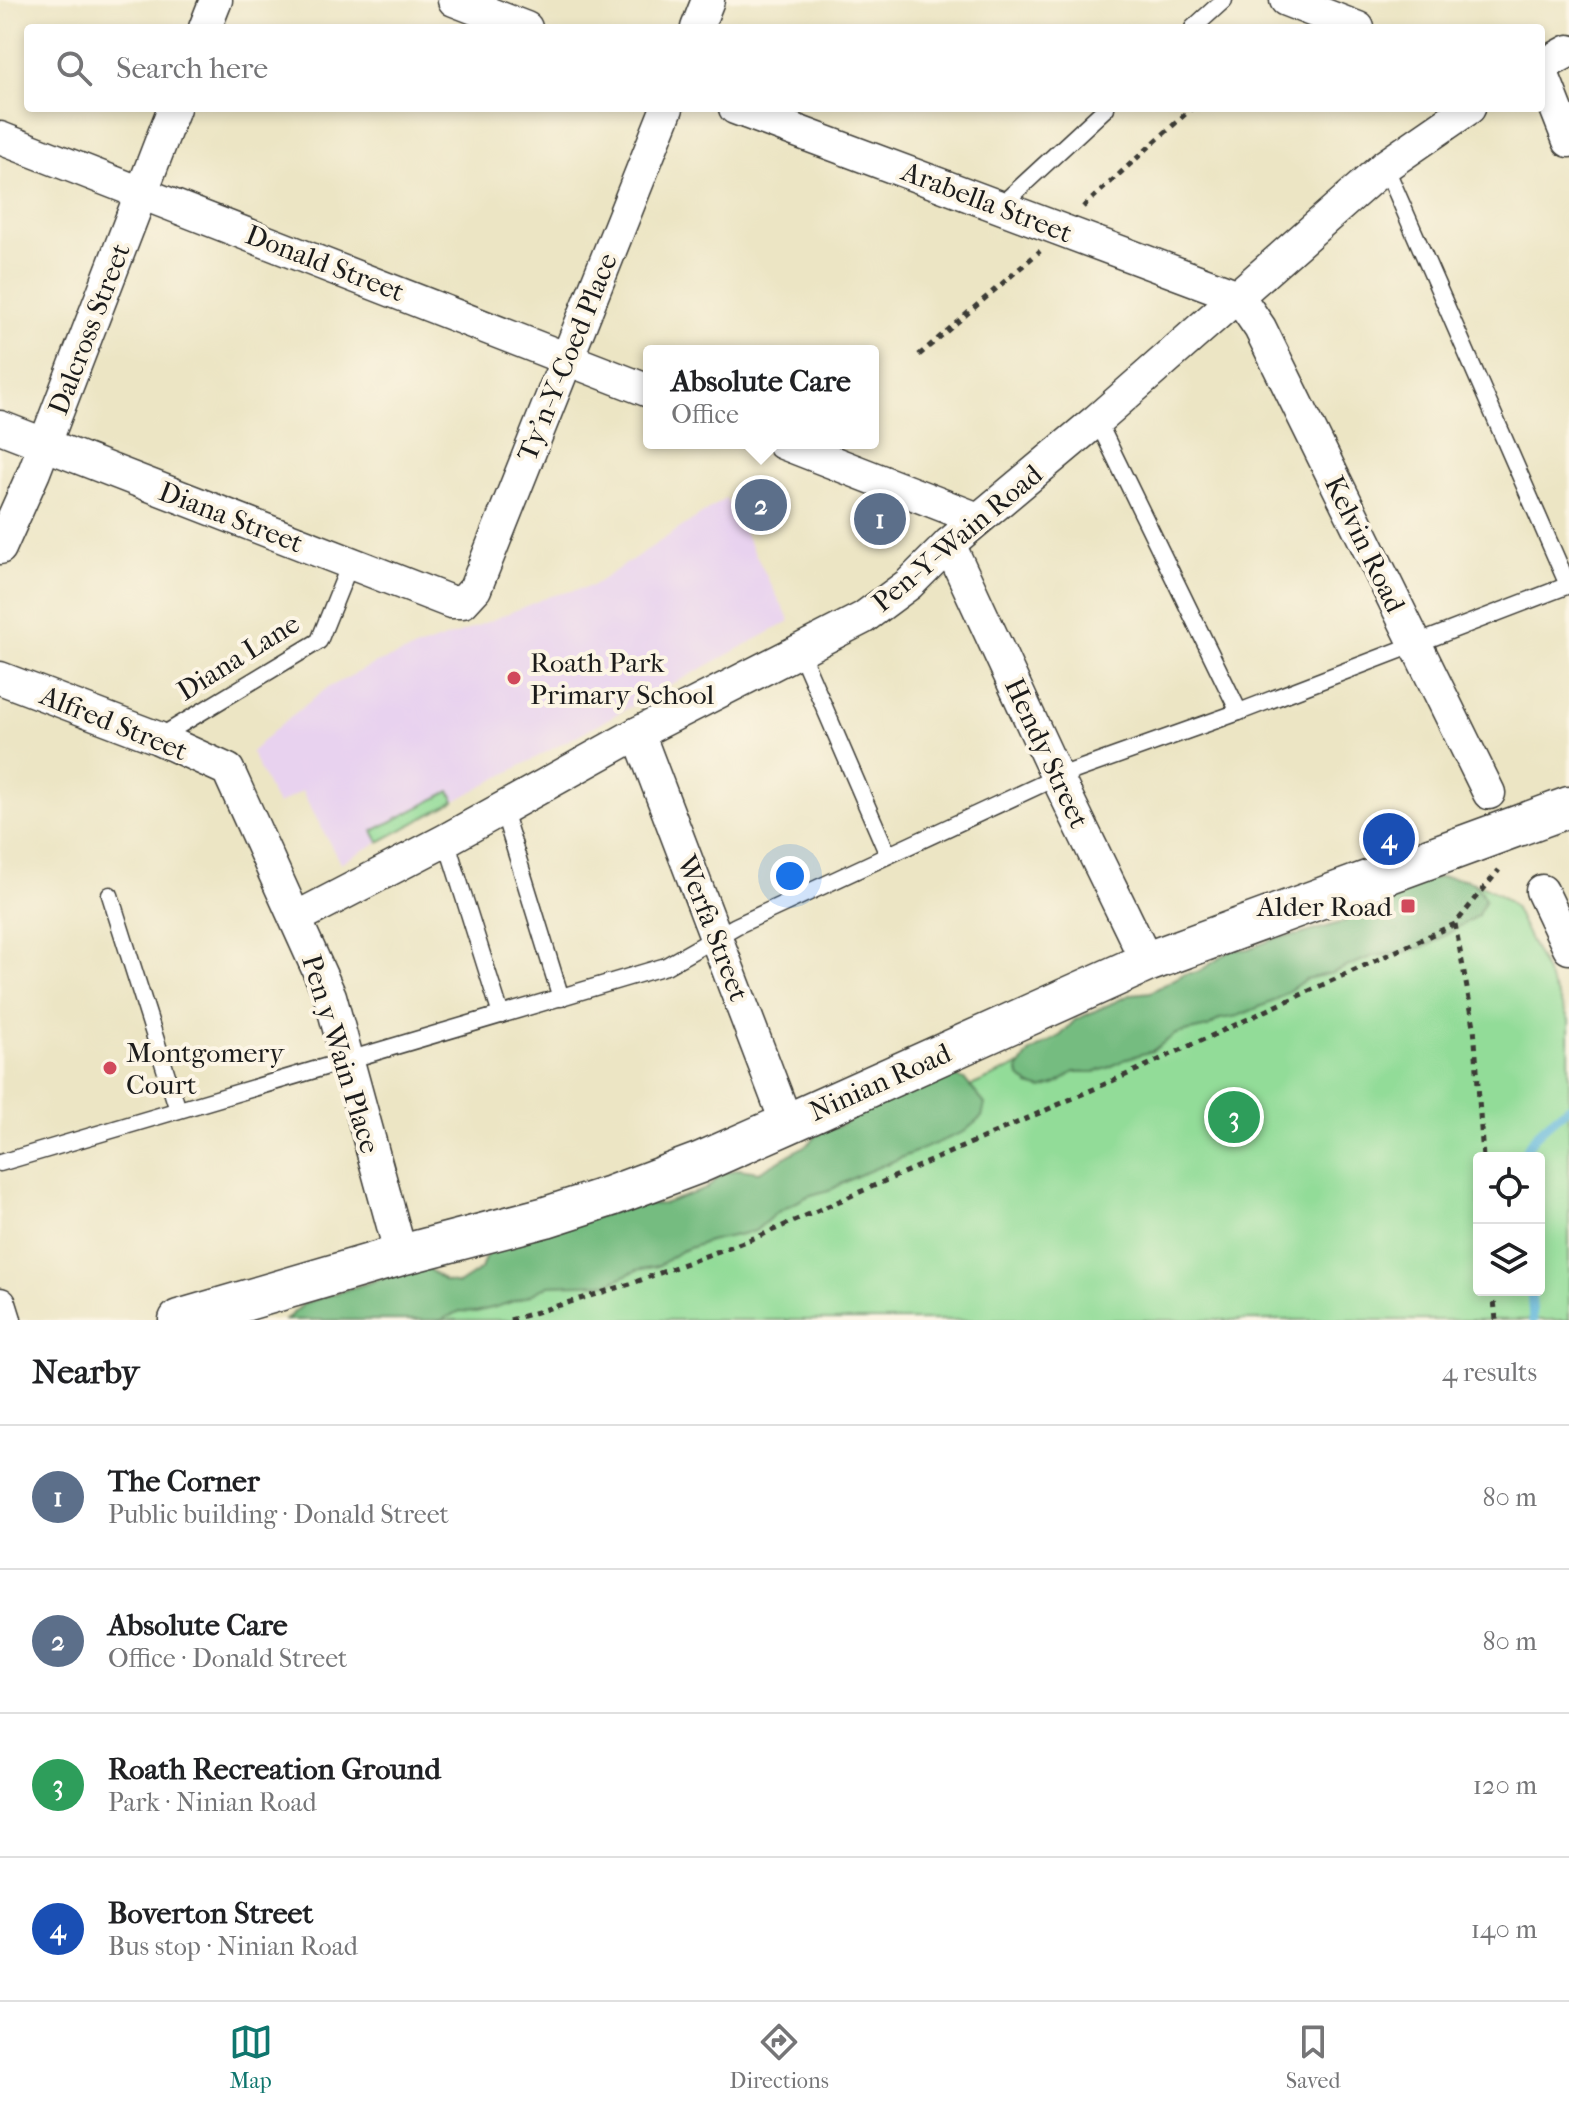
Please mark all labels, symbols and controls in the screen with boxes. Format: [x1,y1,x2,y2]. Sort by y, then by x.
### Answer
search box [24,24,1545,112]
icon: search [52,46,96,90]
text: Search here [116,51,268,86]
street label: Arabella Street [896,154,1077,250]
street label: Donald Street [241,218,409,308]
street label: Dalcross Street [41,239,137,419]
street label: Ty'n-Y-Coed Place [510,248,624,466]
popup [643,345,879,449]
text: Absolute Care [671,364,851,399]
text: Office [671,399,739,430]
street label: Pen-Y-Wain Road [865,457,1049,619]
street label: Kelvin Road [1318,470,1413,618]
street label: Diana Street [154,474,308,560]
pin: 2 [735,475,787,535]
pin: 1 [854,489,906,549]
street label: Diana Lane [171,606,305,707]
place label: Roath Park Primary School [530,646,715,711]
marker: Roath Park Primary School [505,669,523,687]
street label: Hendy Street [998,673,1096,833]
street label: Alfred Street [35,678,192,767]
pin: 4 [1363,809,1415,869]
street label: Werfa Street [670,850,756,1006]
your location [770,856,810,896]
place label: Alder Road [1256,890,1393,923]
marker: Alder Road [1399,897,1417,915]
street label: Pen y Wain Place [295,951,387,1158]
place label: Montgomery Court [126,1036,285,1101]
street label: Ninian Road [804,1036,957,1128]
marker: Montgomery Court [101,1059,119,1077]
pin: 3 [1208,1087,1260,1147]
map controls [1473,1152,1545,1296]
button: locate [1473,1152,1545,1224]
button: layers [1473,1224,1545,1296]
text: Nearby [32,1352,139,1392]
text: 4 results [1442,1357,1537,1388]
text: The Corner [108,1464,260,1499]
text: 1 [53,1482,63,1513]
text: 80 m [1482,1482,1537,1513]
text: Public building · Donald Street [108,1499,449,1530]
text: Absolute Care [108,1608,288,1643]
text: 2 [51,1626,65,1657]
text: 80 m [1482,1626,1537,1657]
text: Office · Donald Street [108,1643,347,1674]
text: Roath Recreation Ground [108,1752,441,1787]
text: 3 [53,1770,63,1801]
text: 120 m [1473,1770,1537,1801]
text: Park · Ninian Road [108,1787,317,1818]
text: Boverton Street [108,1896,313,1931]
text: 4 [50,1914,66,1945]
text: 140 m [1471,1914,1537,1945]
text: Bus stop · Ninian Road [108,1931,358,1962]
tab: Map [229,2020,273,2094]
tab: Directions [730,2020,829,2094]
tab: Saved [1286,2020,1340,2094]

